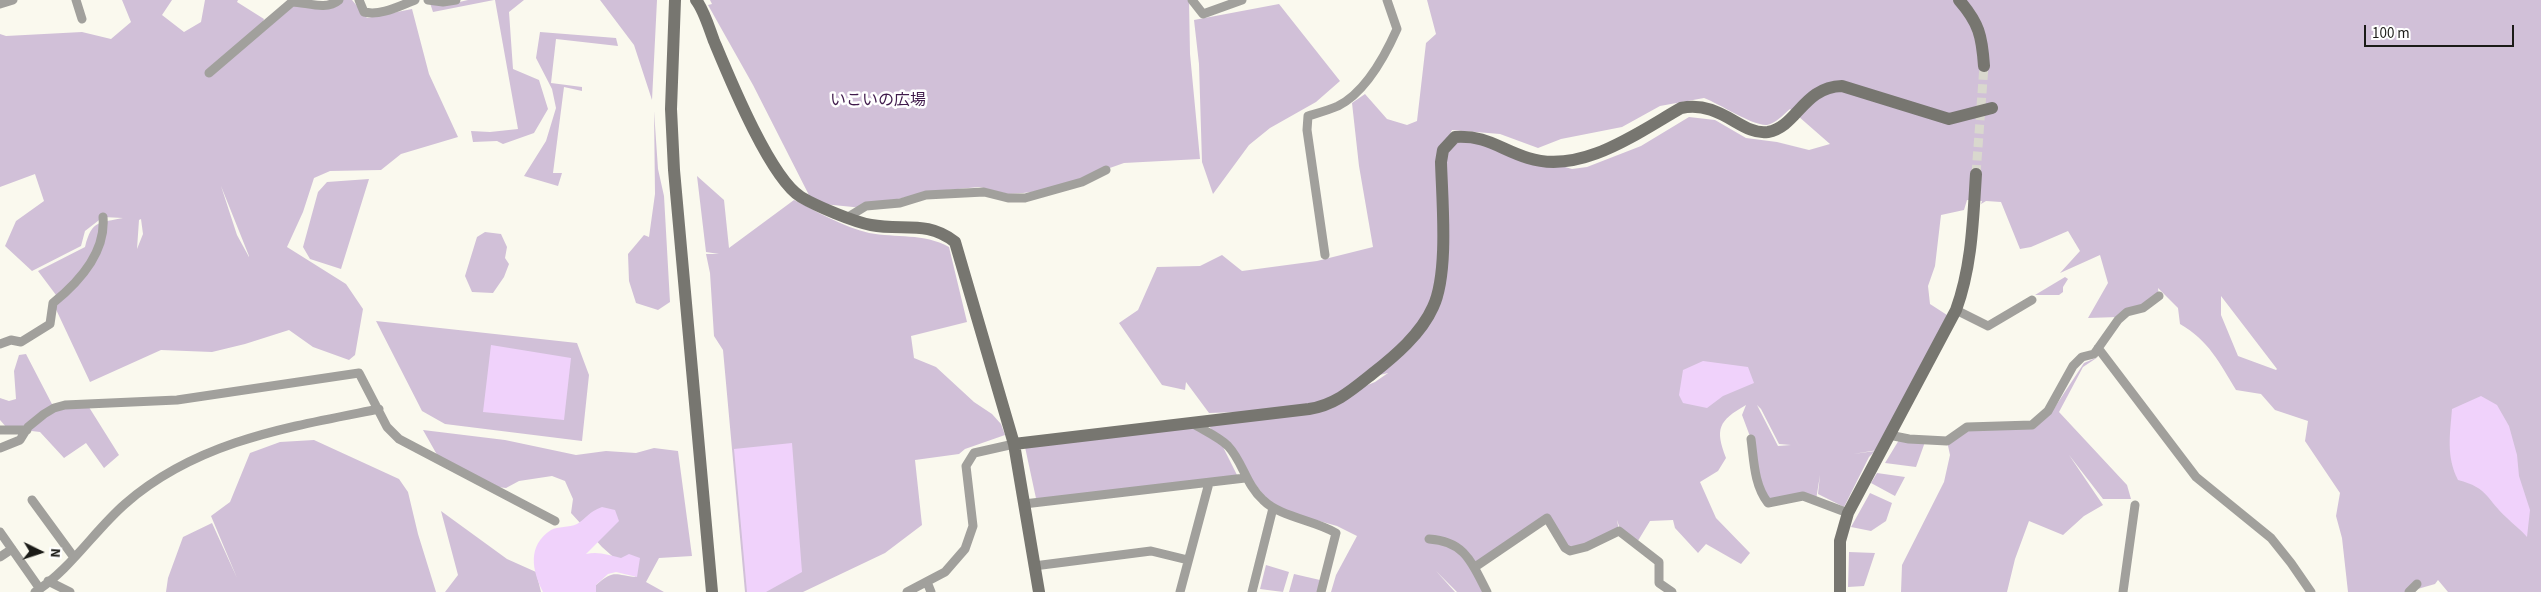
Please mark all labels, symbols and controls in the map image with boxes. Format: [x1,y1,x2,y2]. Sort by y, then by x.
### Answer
scale bar [2366,15,2516,47]
text: 100 m [2372,23,2410,44]
park label: いこいの広場 [830,91,926,111]
north arrow [15,527,65,577]
text: N [45,548,65,558]

